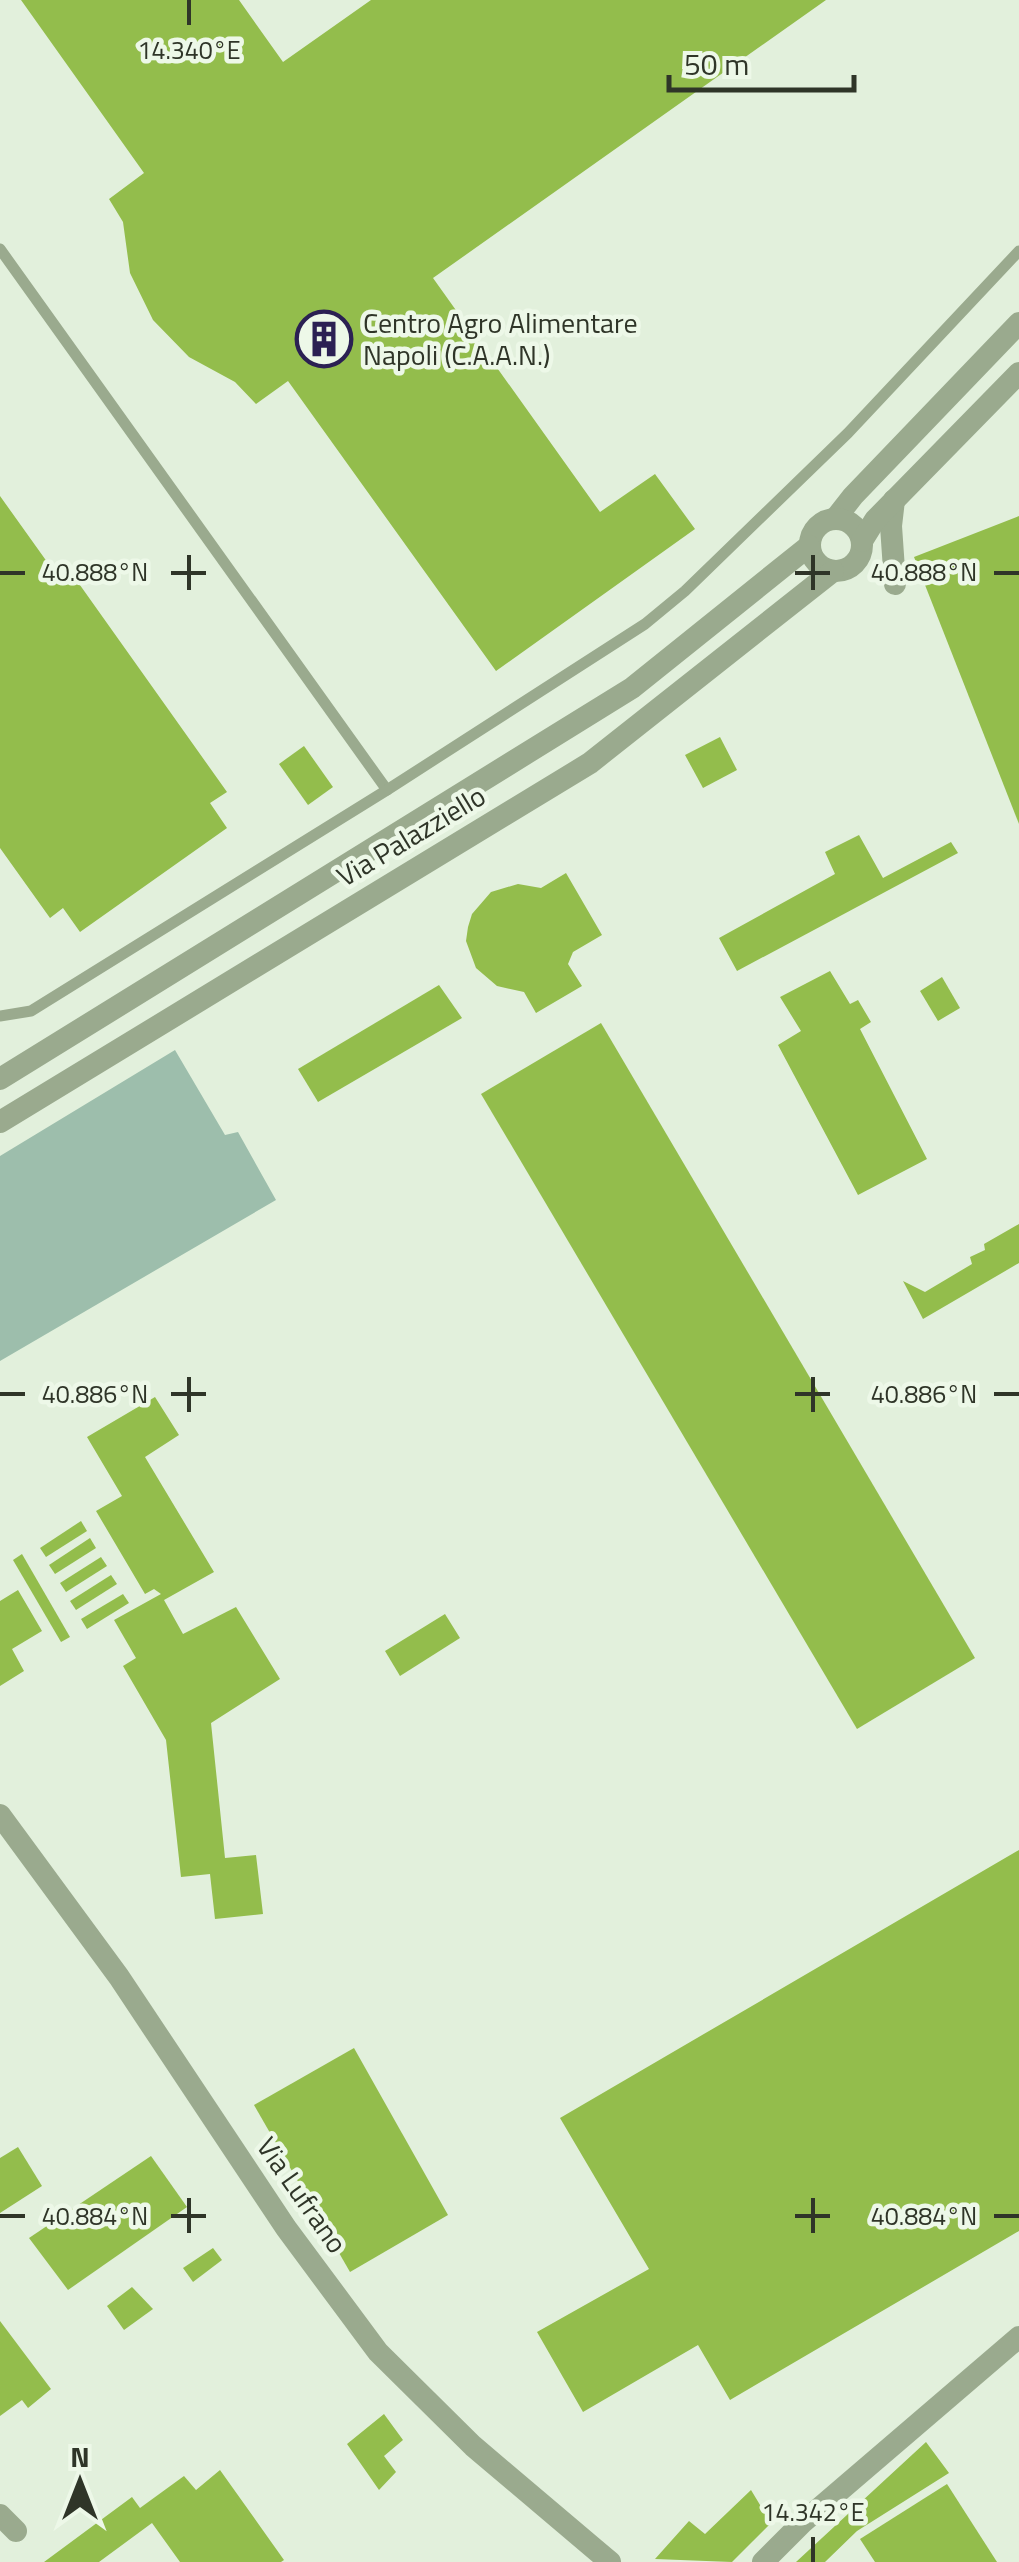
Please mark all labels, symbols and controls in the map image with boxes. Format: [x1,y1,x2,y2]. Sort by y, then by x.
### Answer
scale bar [669,30,854,92]
text: 14.340°E [137,31,241,69]
text: 50 m [684,41,749,87]
place label: Centro Agro Alimentare Napoli (C.A.A.N.) [363,301,638,376]
building icon: Centro Agro Alimentare Napoli (C.A.A.N.) [294,309,354,369]
text: 40.888°N [42,553,148,591]
text: 40.888°N [871,553,977,591]
street label: Via Palazziello [328,774,493,897]
text: 40.886°N [42,1375,148,1413]
text: 40.886°N [871,1375,977,1413]
street label: Via Lufrano [246,2128,358,2262]
text: 40.884°N [42,2197,148,2235]
text: 40.884°N [871,2197,977,2235]
north arrow [30,2432,130,2532]
text: N [70,2435,90,2478]
text: 14.342°E [761,2493,865,2531]

